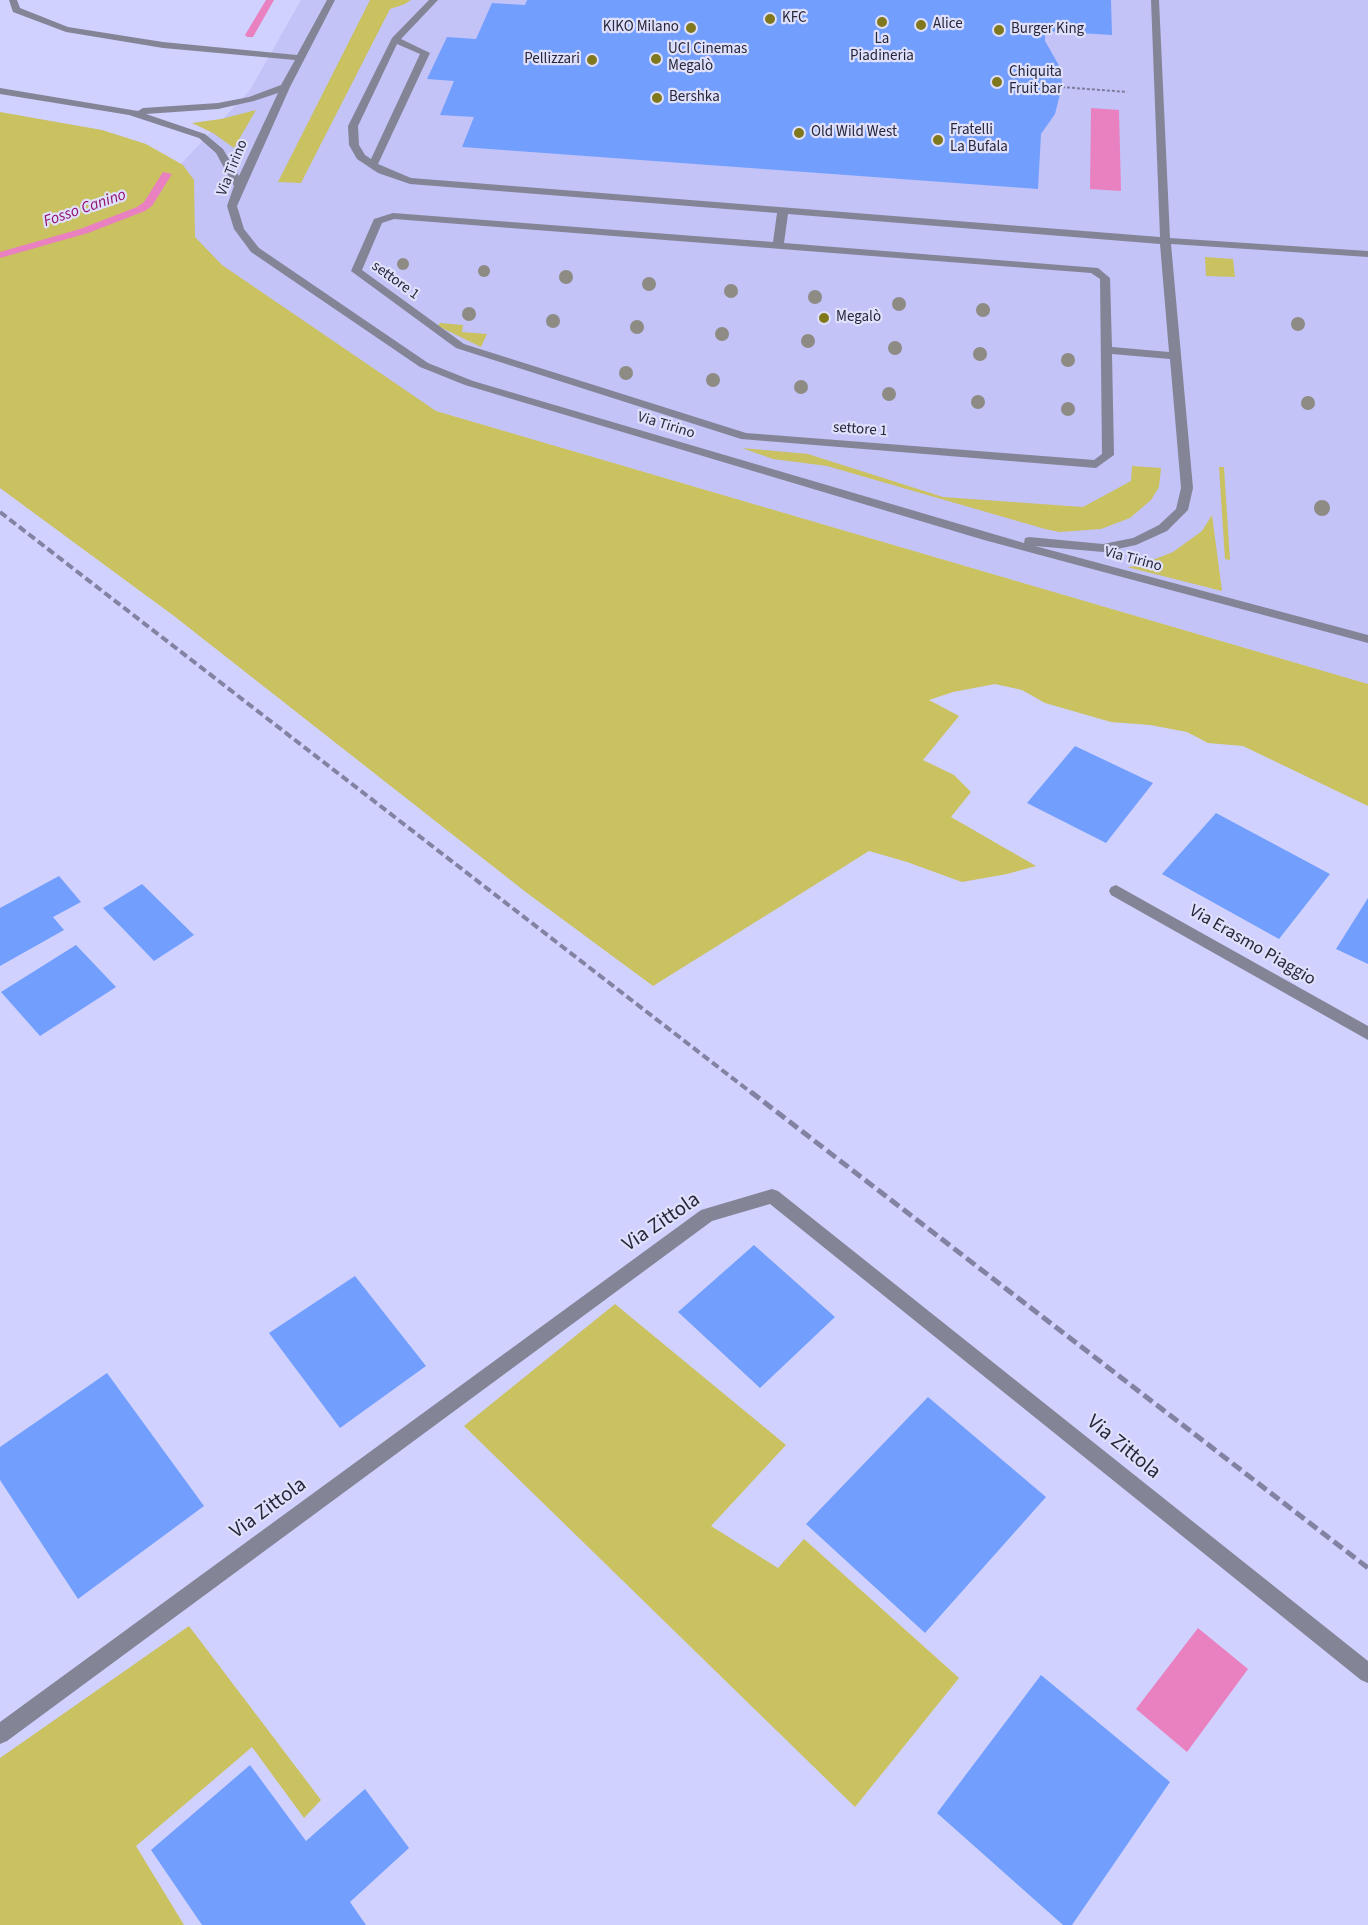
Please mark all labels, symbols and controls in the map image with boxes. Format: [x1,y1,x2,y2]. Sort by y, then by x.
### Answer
place label: KFC [782,10,807,28]
marker: KFC [763,12,777,26]
marker: La Piadineria [875,15,889,29]
place label: Alice [933,16,963,34]
marker: Alice [914,18,928,32]
place label: KIKO Milano [603,19,679,37]
marker: KIKO Milano [684,21,698,35]
place label: Burger King [1011,21,1084,39]
marker: Burger King [992,23,1006,37]
place label: La Piadineria [850,31,914,66]
place label: UCI Cinemas Megalò [668,41,747,76]
place label: Pellizzari [524,51,580,69]
marker: UCI Cinemas Megalò [649,52,663,66]
marker: Pellizzari [585,53,599,67]
place label: Chiquita Fruit bar [1009,64,1062,99]
marker: Chiquita Fruit bar [990,75,1004,89]
place label: Bershka [669,89,720,107]
marker: Bershka [650,91,664,105]
place label: Fratelli La Bufala [950,122,1008,157]
place label: Old Wild West [811,124,897,142]
marker: Old Wild West [792,126,806,140]
marker: Fratelli La Bufala [931,133,945,147]
street label: Via Tirino [214,137,252,199]
water label: Fosso Canino [41,186,129,232]
street label: settore 1 [368,258,422,304]
place label: Megalò [836,309,881,327]
marker: Megalò [817,311,831,325]
street label: Via Tirino [635,409,697,443]
street label: settore 1 [832,419,888,441]
street label: Via Tirino [1102,544,1164,576]
street label: Via Erasmo Piaggio [1185,901,1319,991]
street label: Via Zittola [618,1188,706,1258]
street label: Via Zittola [1081,1410,1165,1486]
street label: Via Zittola [226,1473,312,1545]

